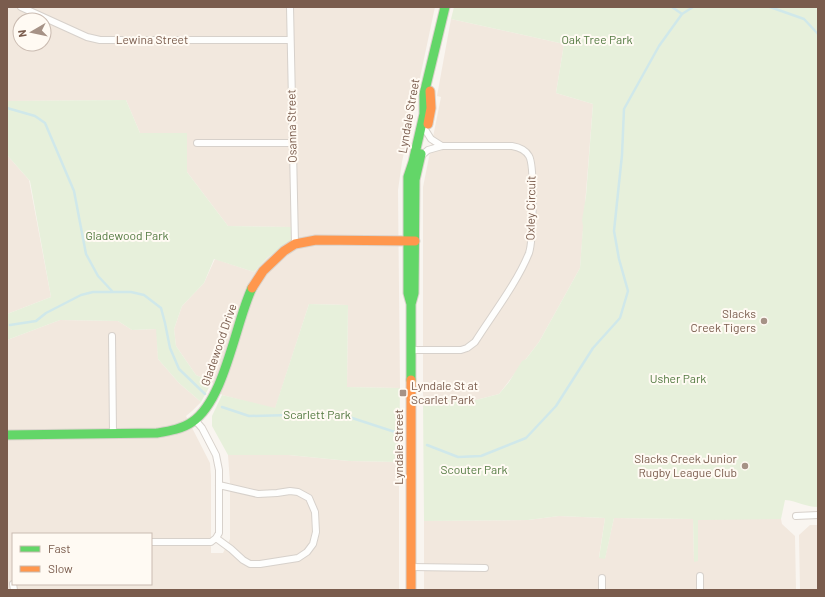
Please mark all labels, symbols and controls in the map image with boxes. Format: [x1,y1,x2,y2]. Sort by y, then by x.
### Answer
north arrow [12,12,52,52]
text: N [15,29,29,38]
street label: Lewina Street [116,32,188,46]
park label: Oak Tree Park [561,32,633,46]
street label: Lyndale Street [395,77,421,154]
street label: Osanna Street [283,89,299,163]
street label: Oxley Circuit [522,175,538,241]
park label: Gladewood Park [85,228,169,242]
street label: Gladewood Drive [197,302,239,388]
place label: Slacks Creek Tigers [691,306,756,334]
marker: Slacks Creek Tigers [759,316,769,326]
park label: Usher Park [650,371,706,385]
place label: Lyndale St at Scarlet Park [411,378,478,406]
marker: Lyndale St at Scarlet Park [398,388,408,398]
park label: Scarlett Park [283,407,351,421]
street label: Lyndale Street [391,409,405,485]
place label: Slacks Creek Junior Rugby League Club [634,451,738,479]
marker: Slacks Creek Junior Rugby League Club [740,461,750,471]
park label: Scouter Park [440,462,508,476]
legend [12,533,152,585]
text: Fast [48,541,71,555]
text: Slow [48,561,73,575]

